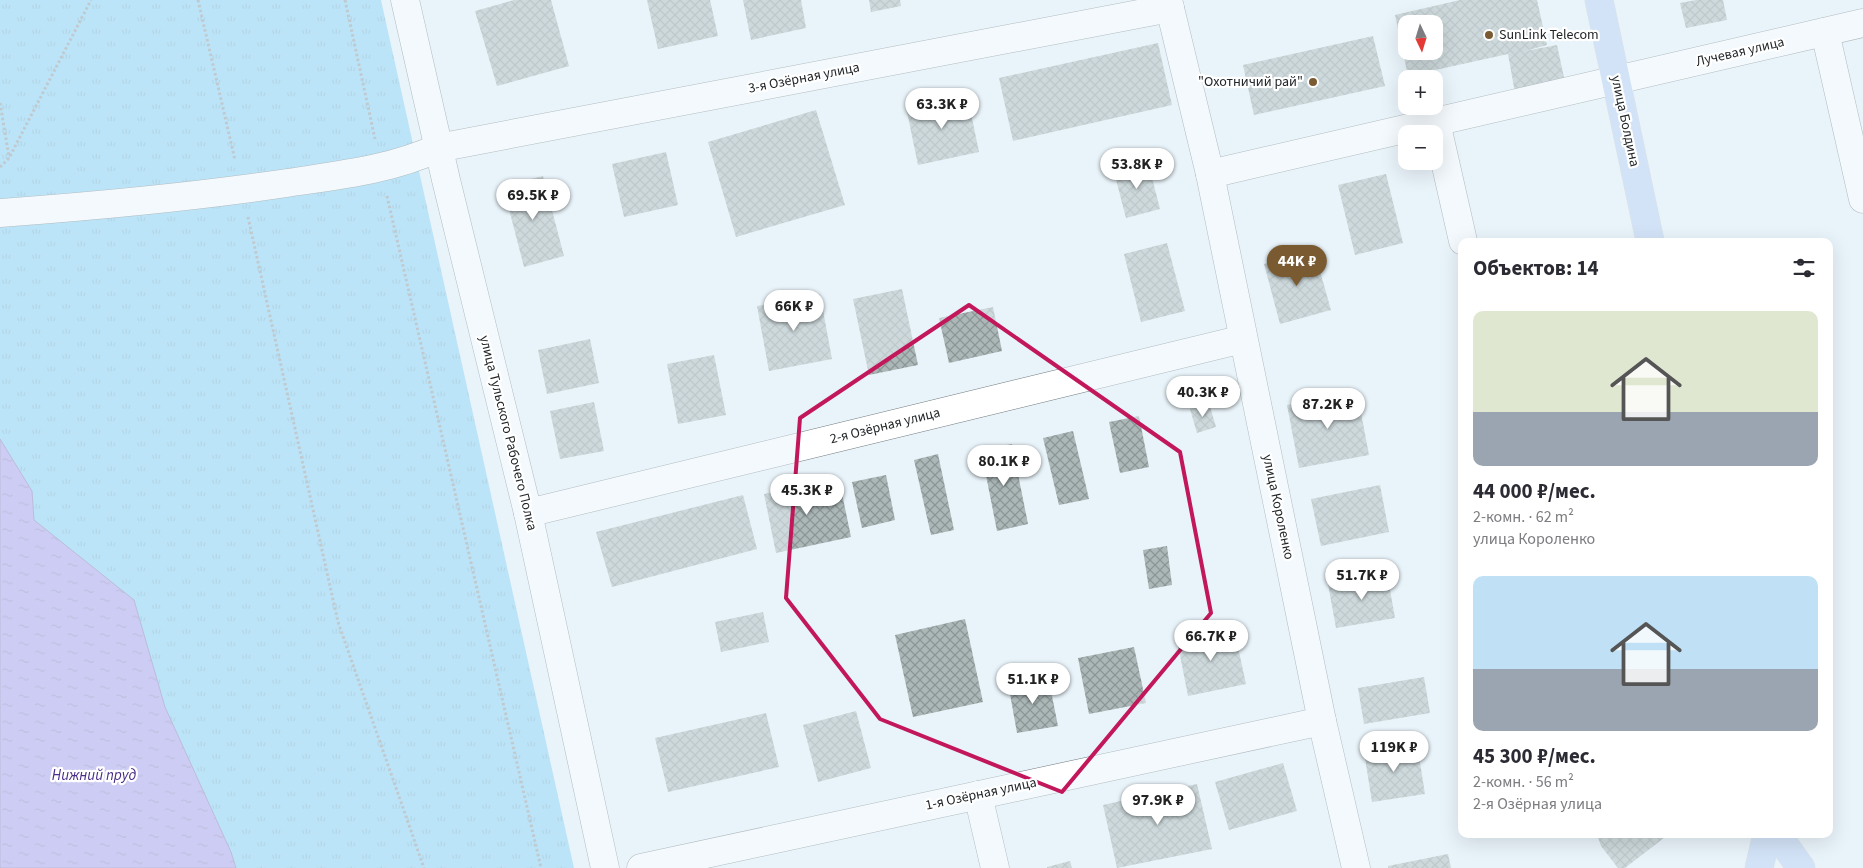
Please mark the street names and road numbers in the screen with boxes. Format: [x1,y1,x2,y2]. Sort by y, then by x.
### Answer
street label: Лучевая улица [1694,32,1786,72]
street label: 3-я Озёрная улица [747,57,861,99]
street label: улица Болдина [1606,73,1644,169]
street label: улица Тульского Рабочего Полка [474,333,542,533]
street label: 2-я Озёрная улица [828,403,942,449]
street label: улица Короленко [1257,453,1299,561]
street label: 1-я Озёрная улица [924,772,1038,816]

